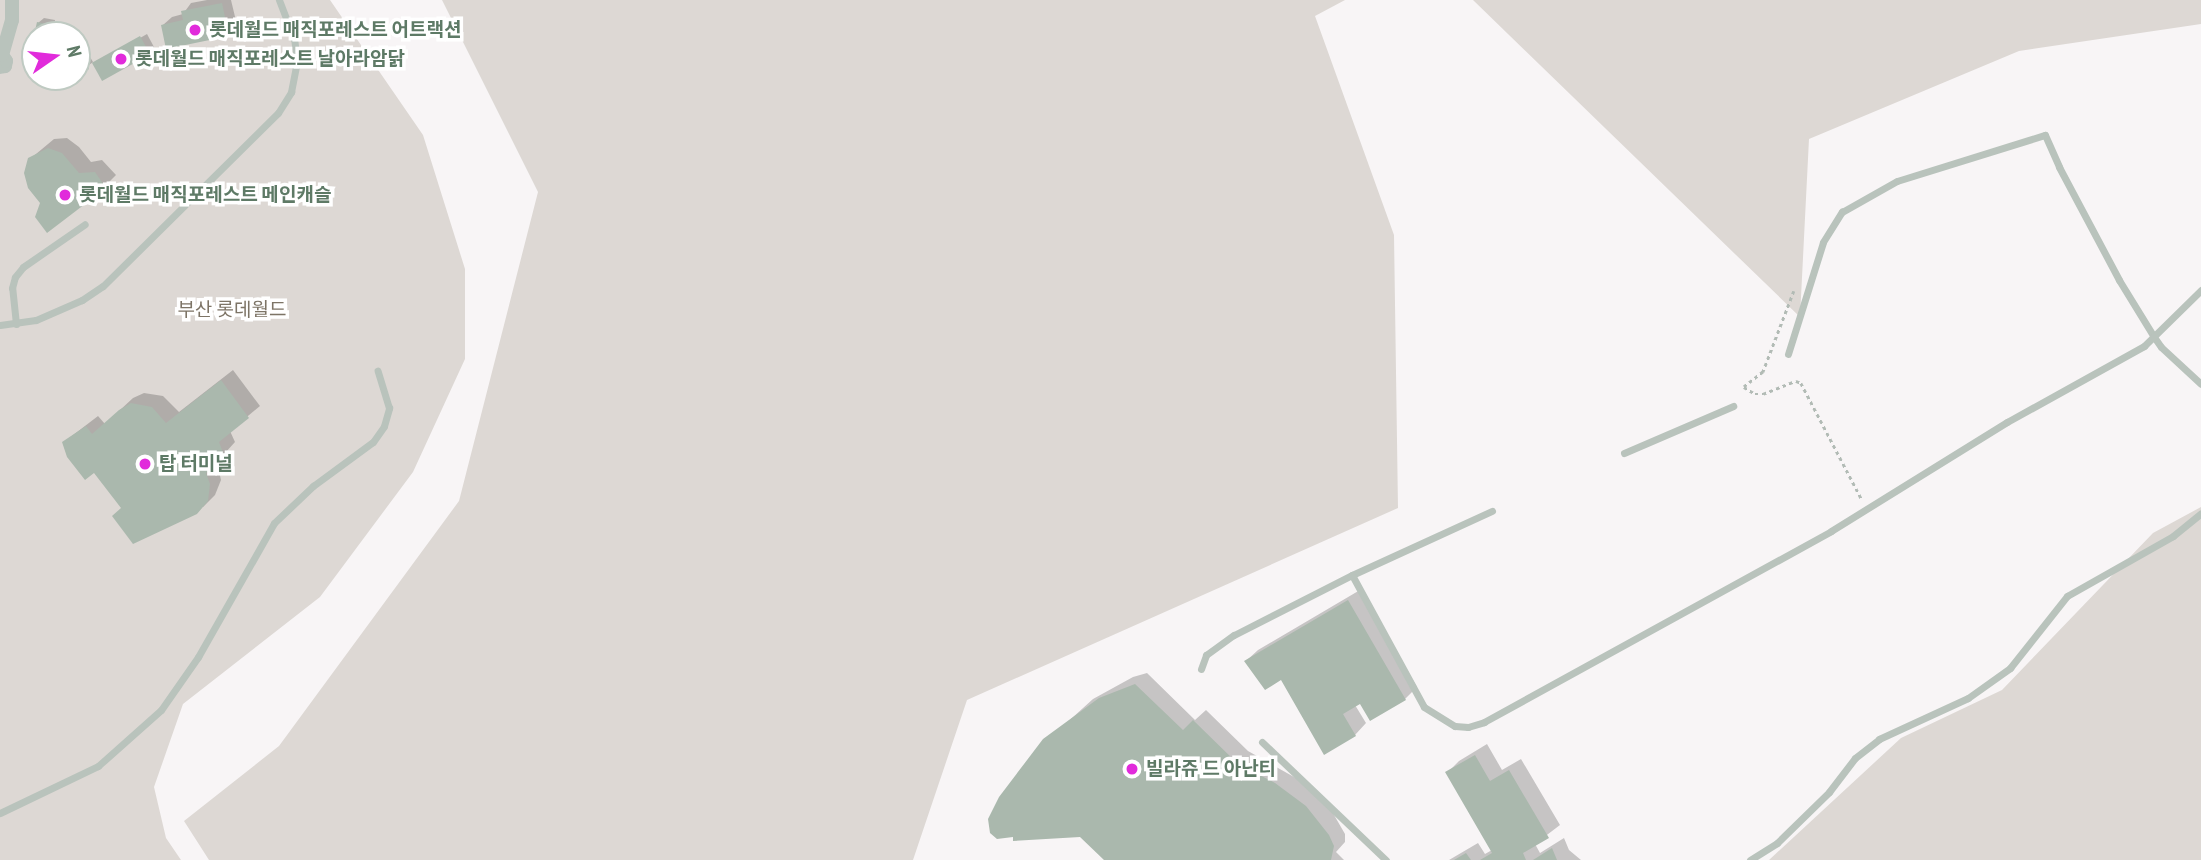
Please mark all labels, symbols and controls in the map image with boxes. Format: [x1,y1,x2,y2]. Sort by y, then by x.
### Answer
place label: 롯데월드 매직포레스트 어트랙션 [209,19,462,41]
north arrow [21,21,91,91]
marker: 롯데월드 매직포레스트 어트랙션 [187,22,203,38]
text: N [62,44,87,59]
place label: 롯데월드 매직포레스트 날아라암닭 [135,48,405,70]
marker: 롯데월드 매직포레스트 날아라암닭 [113,51,129,67]
place label: 롯데월드 매직포레스트 메인캐슬 [79,184,332,206]
marker: 롯데월드 매직포레스트 메인캐슬 [57,187,73,203]
park label: 부산 롯데월드 [178,299,286,321]
place label: 탑 터미널 [159,453,233,475]
marker: 탑 터미널 [137,456,153,472]
place label: 빌라쥬 드 아난티 [1146,758,1276,780]
marker: 빌라쥬 드 아난티 [1124,761,1140,777]

